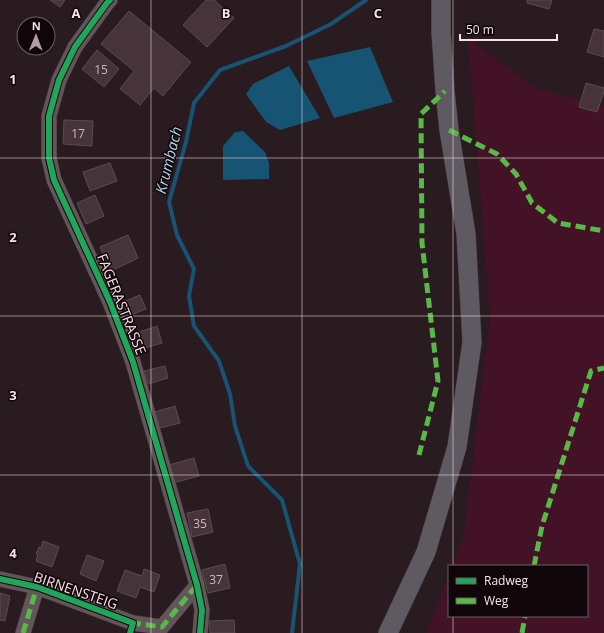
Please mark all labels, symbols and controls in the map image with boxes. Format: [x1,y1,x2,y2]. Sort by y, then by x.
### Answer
text: A [72,4,81,22]
text: B [222,4,231,22]
text: C [374,4,382,22]
north arrow [16,16,56,56]
scale bar [460,16,557,42]
text: N [32,18,41,33]
text: 50 m [466,21,494,38]
house number: 15 [94,61,108,78]
text: 1 [9,70,17,88]
water label: Krumbach [150,124,186,196]
house number: 17 [71,125,85,142]
text: 2 [9,228,17,246]
street label: FAGERASTRASSE [93,251,151,357]
text: 3 [9,386,17,404]
house number: 35 [193,515,207,532]
text: 4 [9,544,17,562]
legend [448,565,588,617]
street label: BIRNENSTEIG [31,567,121,613]
house number: 37 [209,571,223,588]
text: Radweg [484,572,528,589]
text: Weg [484,592,509,609]

